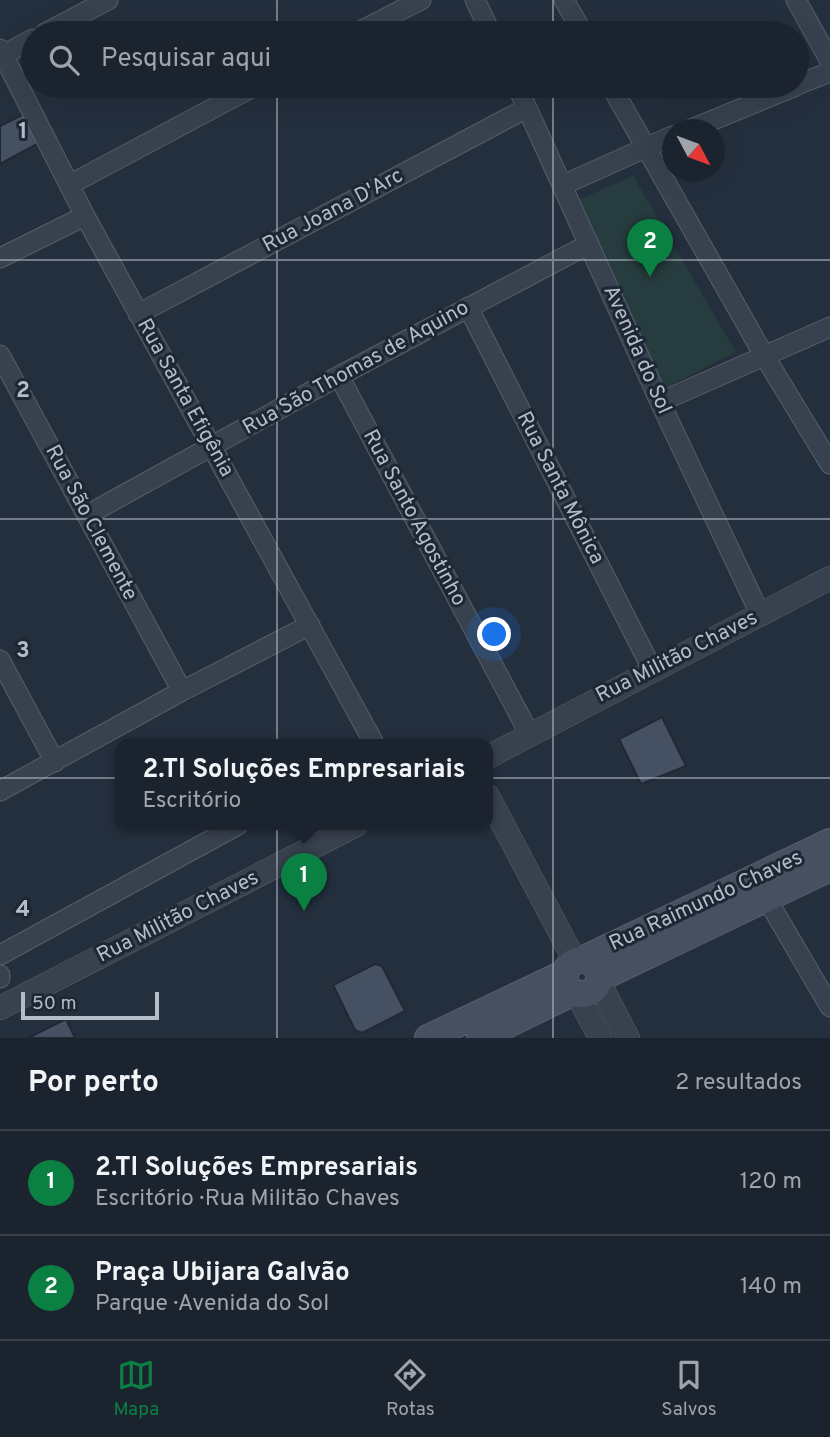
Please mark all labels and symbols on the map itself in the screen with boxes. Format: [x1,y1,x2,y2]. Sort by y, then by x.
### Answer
text: 1 [18,118,28,147]
north arrow [662,119,725,182]
street label: Rua Joana D'Arc [258,163,408,259]
pin: 2 [627,219,673,277]
street label: Avenida do Sol [597,281,677,419]
street label: Rua São Thomas de Aquino [238,294,474,442]
street label: Rua Santa Efigênia [130,314,240,482]
text: 2 [16,377,30,406]
street label: Rua Santa Mônica [510,407,610,569]
street label: Rua Santo Agostinho [356,425,472,611]
street label: Rua São Clemente [39,440,143,606]
street label: Rua Militão Chaves [591,605,763,709]
your location [477,617,511,651]
text: 3 [16,637,30,666]
street label: Rua Raimundo Chaves [605,844,807,958]
pin: 1 [281,853,327,911]
street label: Rua Militão Chaves [92,865,264,969]
text: 4 [16,896,30,925]
scale bar [21,989,159,1021]

